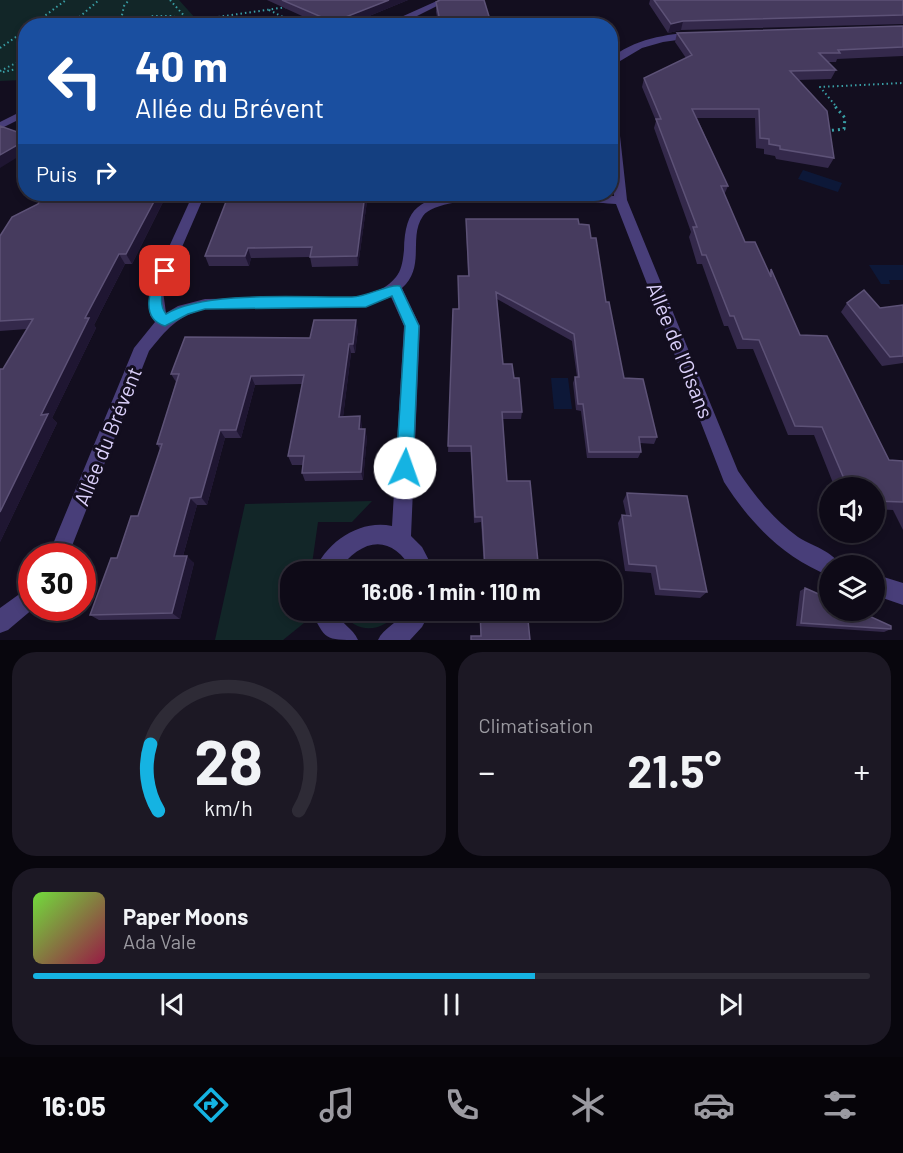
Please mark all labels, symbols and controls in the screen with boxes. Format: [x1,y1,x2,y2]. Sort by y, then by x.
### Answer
text: 40 m [135,40,228,90]
icon: left [36,42,114,120]
text: Allée du Brévent [135,91,324,123]
icon: right [89,156,122,189]
text: Puis [36,160,77,186]
pin [139,245,190,296]
icon: arrive [148,254,181,287]
street label: Allée de l'Oisans [642,279,720,421]
street label: Allée du Brévent [68,363,146,509]
position arrow [373,436,437,500]
map controls [819,477,885,621]
button: sound [819,477,885,543]
speed limit sign: 30 [18,543,96,621]
button: layers [819,555,885,621]
text: 16:06 · 1 min · 110 m [361,578,541,604]
text: Climatisation [479,713,593,737]
text: 28 [194,723,263,797]
text: 21.5° [627,743,721,797]
text: − [479,751,495,791]
text: + [854,751,870,791]
text: km/h [204,795,253,820]
text: Paper Moons [123,903,248,929]
text: Ada Vale [123,929,196,953]
icon: previous [156,988,189,1021]
icon: pause [435,988,468,1021]
icon: next [714,988,747,1021]
icon: directions [190,1084,232,1126]
icon: music [316,1084,358,1126]
icon: phone [441,1084,483,1126]
icon: climate [567,1084,609,1126]
icon: car [693,1084,735,1126]
icon: filters [819,1084,861,1126]
text: 16:05 [42,1089,106,1121]

